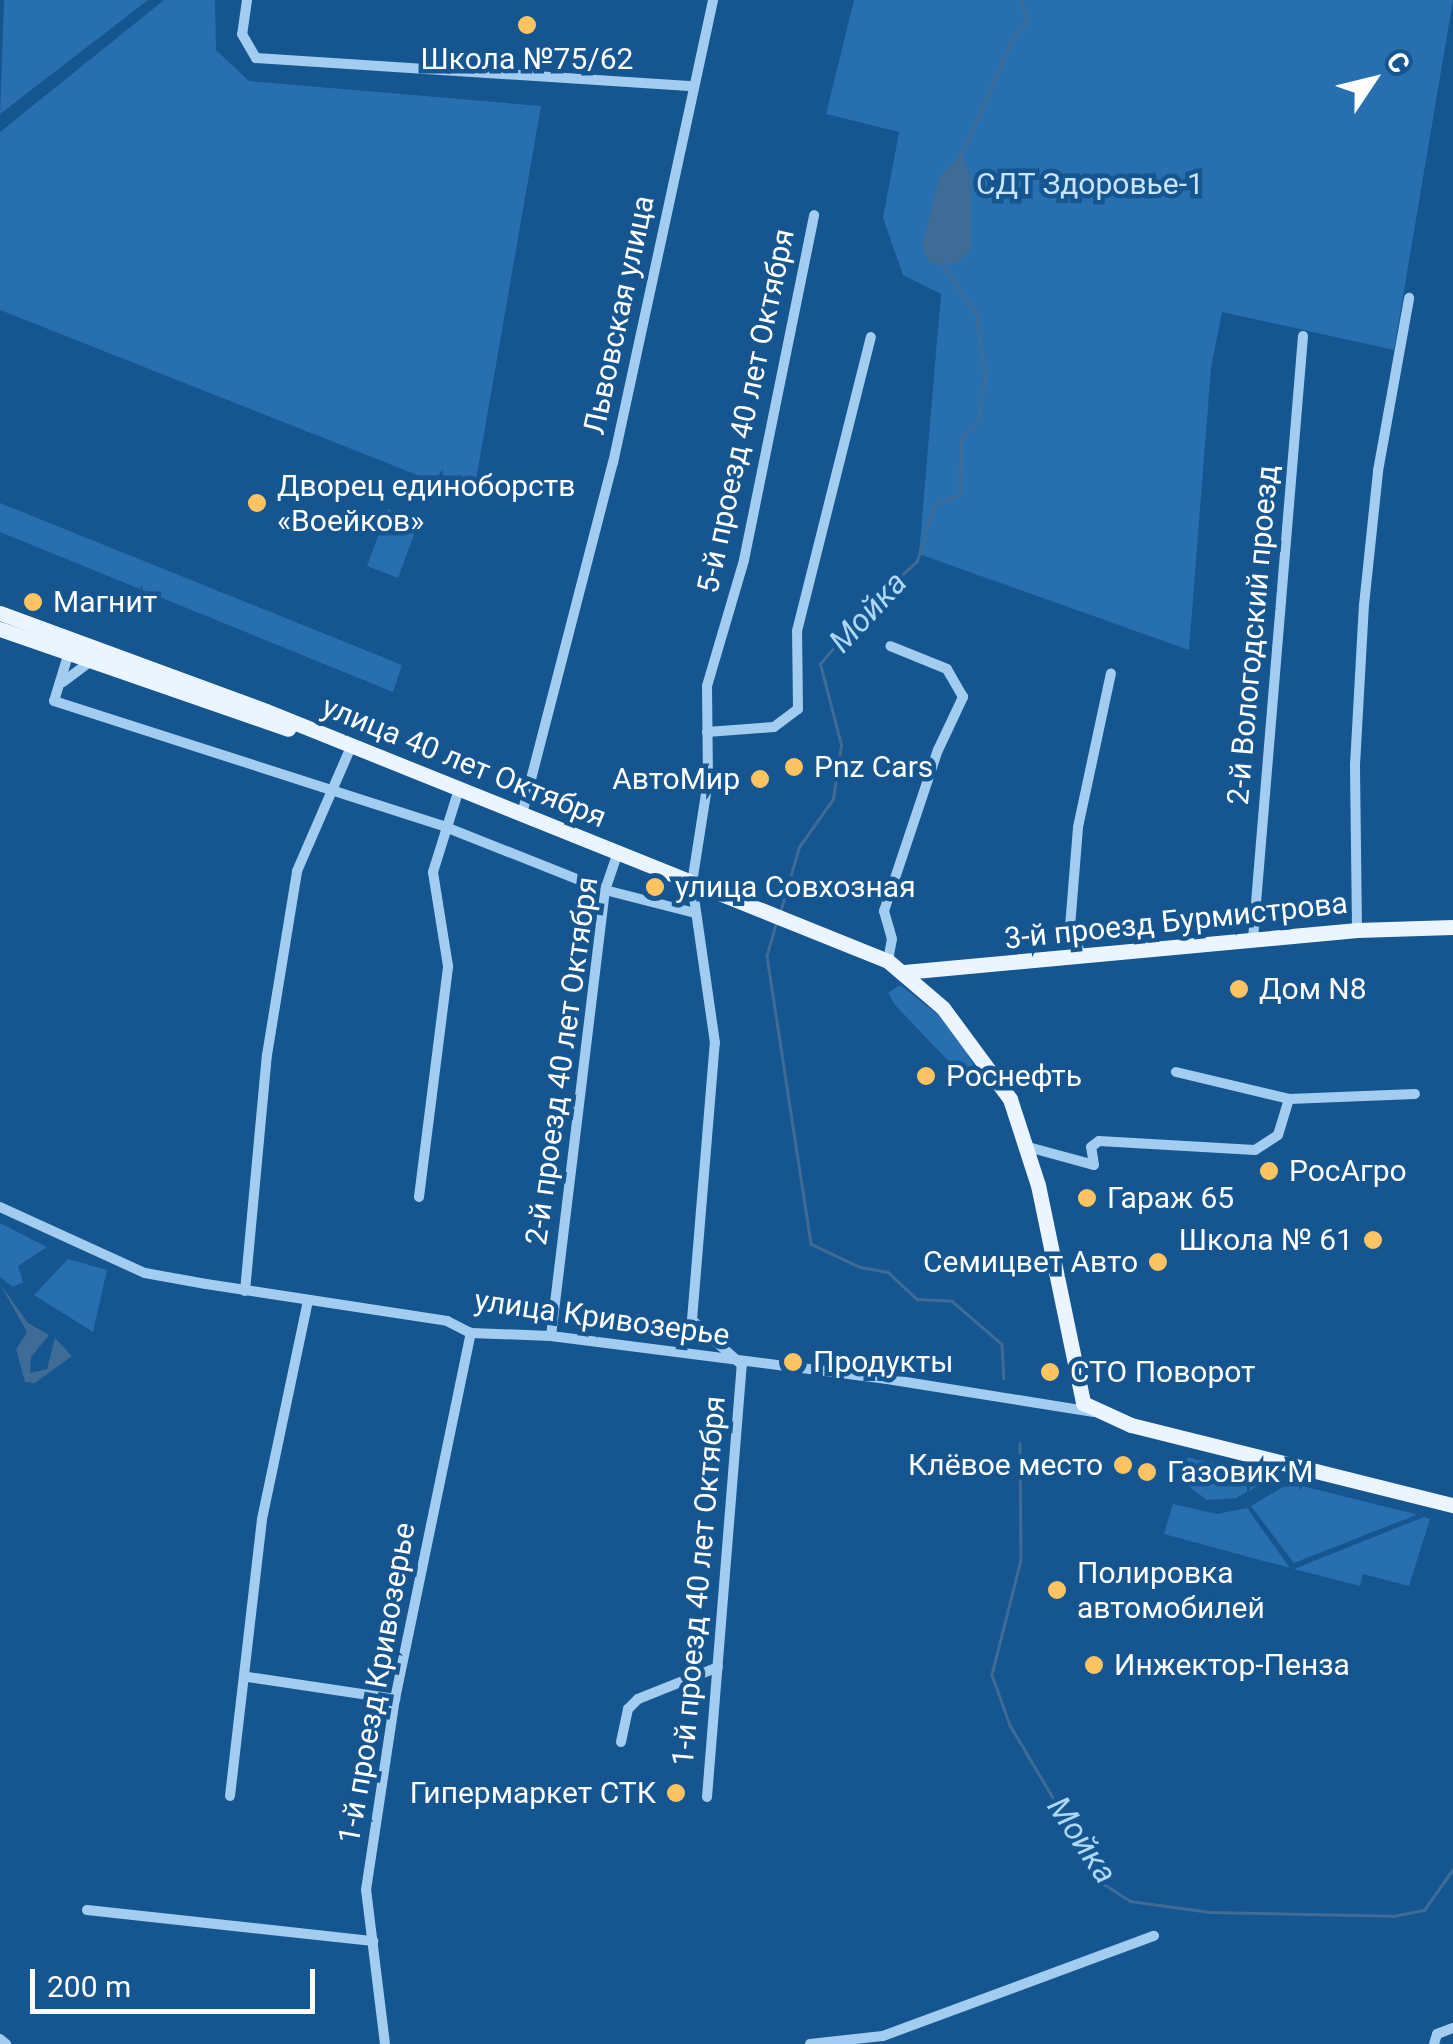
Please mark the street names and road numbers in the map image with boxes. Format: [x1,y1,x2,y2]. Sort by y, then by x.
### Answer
street label: Львовская улица [576,192,662,438]
street label: 5-й проезд 40 лет Октября [690,226,802,596]
street label: 2-й Вологодский проезд [1220,464,1286,806]
street label: улица 40 лет Октября [317,688,611,836]
street label: 2-й проезд 40 лет Октября [518,875,606,1247]
street label: 3-й проезд Бурмистрова [1003,885,1349,957]
street label: улица Кривозерье [472,1282,732,1354]
street label: 1-й проезд 40 лет Октября [665,1394,733,1768]
street label: 1-й проезд Кривозерье [331,1520,423,1846]

